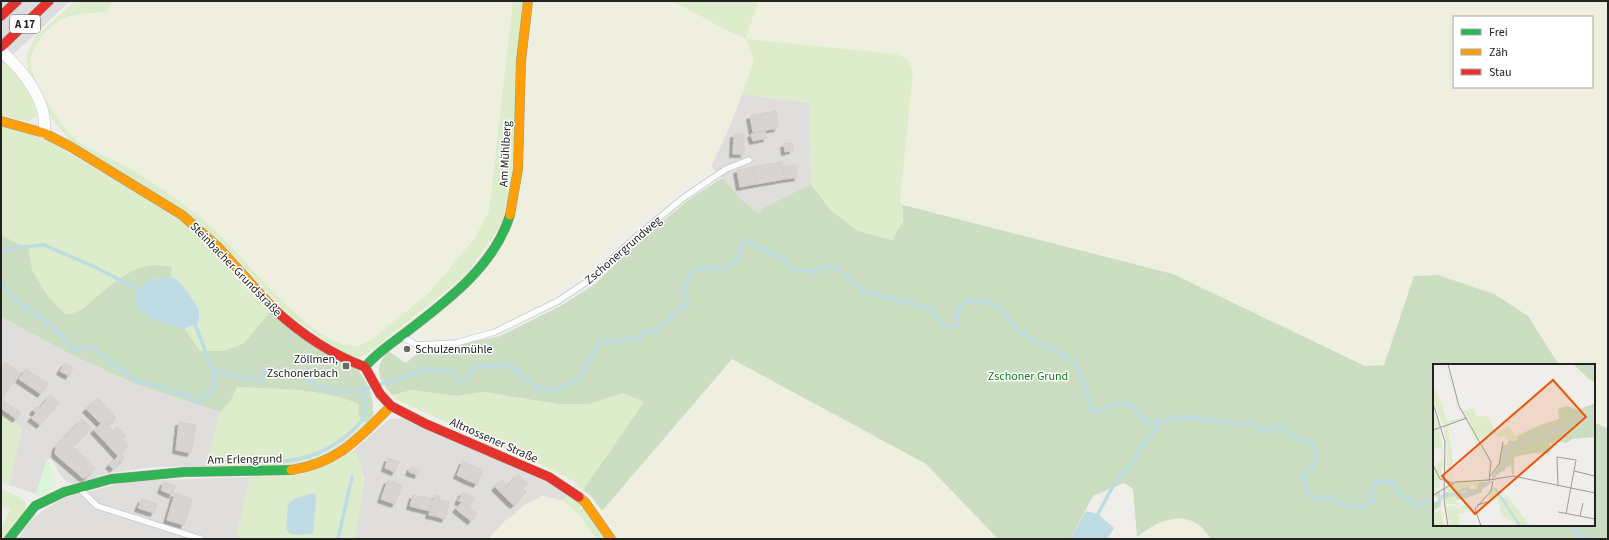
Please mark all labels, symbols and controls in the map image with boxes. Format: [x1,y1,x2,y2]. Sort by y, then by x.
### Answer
road number: A 17 [10,15,40,33]
legend [1453,16,1593,88]
text: Frei [1489,24,1508,41]
text: Zäh [1489,44,1508,61]
text: Stau [1489,64,1512,81]
street label: Am Mühlberg [495,120,516,188]
street label: Zschonergrundweg [581,212,666,289]
street label: Steinbacher Grundstraße [186,218,285,320]
place label: Schulzenmühle [415,341,493,358]
marker: Schulzenmühle [402,344,412,354]
place label: Zöllmen, Zschonerbach [267,351,338,382]
marker: Zöllmen, Zschonerbach [341,361,351,371]
inset map [1433,364,1595,526]
park label: Zschoner Grund [988,368,1068,385]
street label: Altnossener Straße [447,413,541,468]
street label: Am Erlengrund [207,450,283,469]

